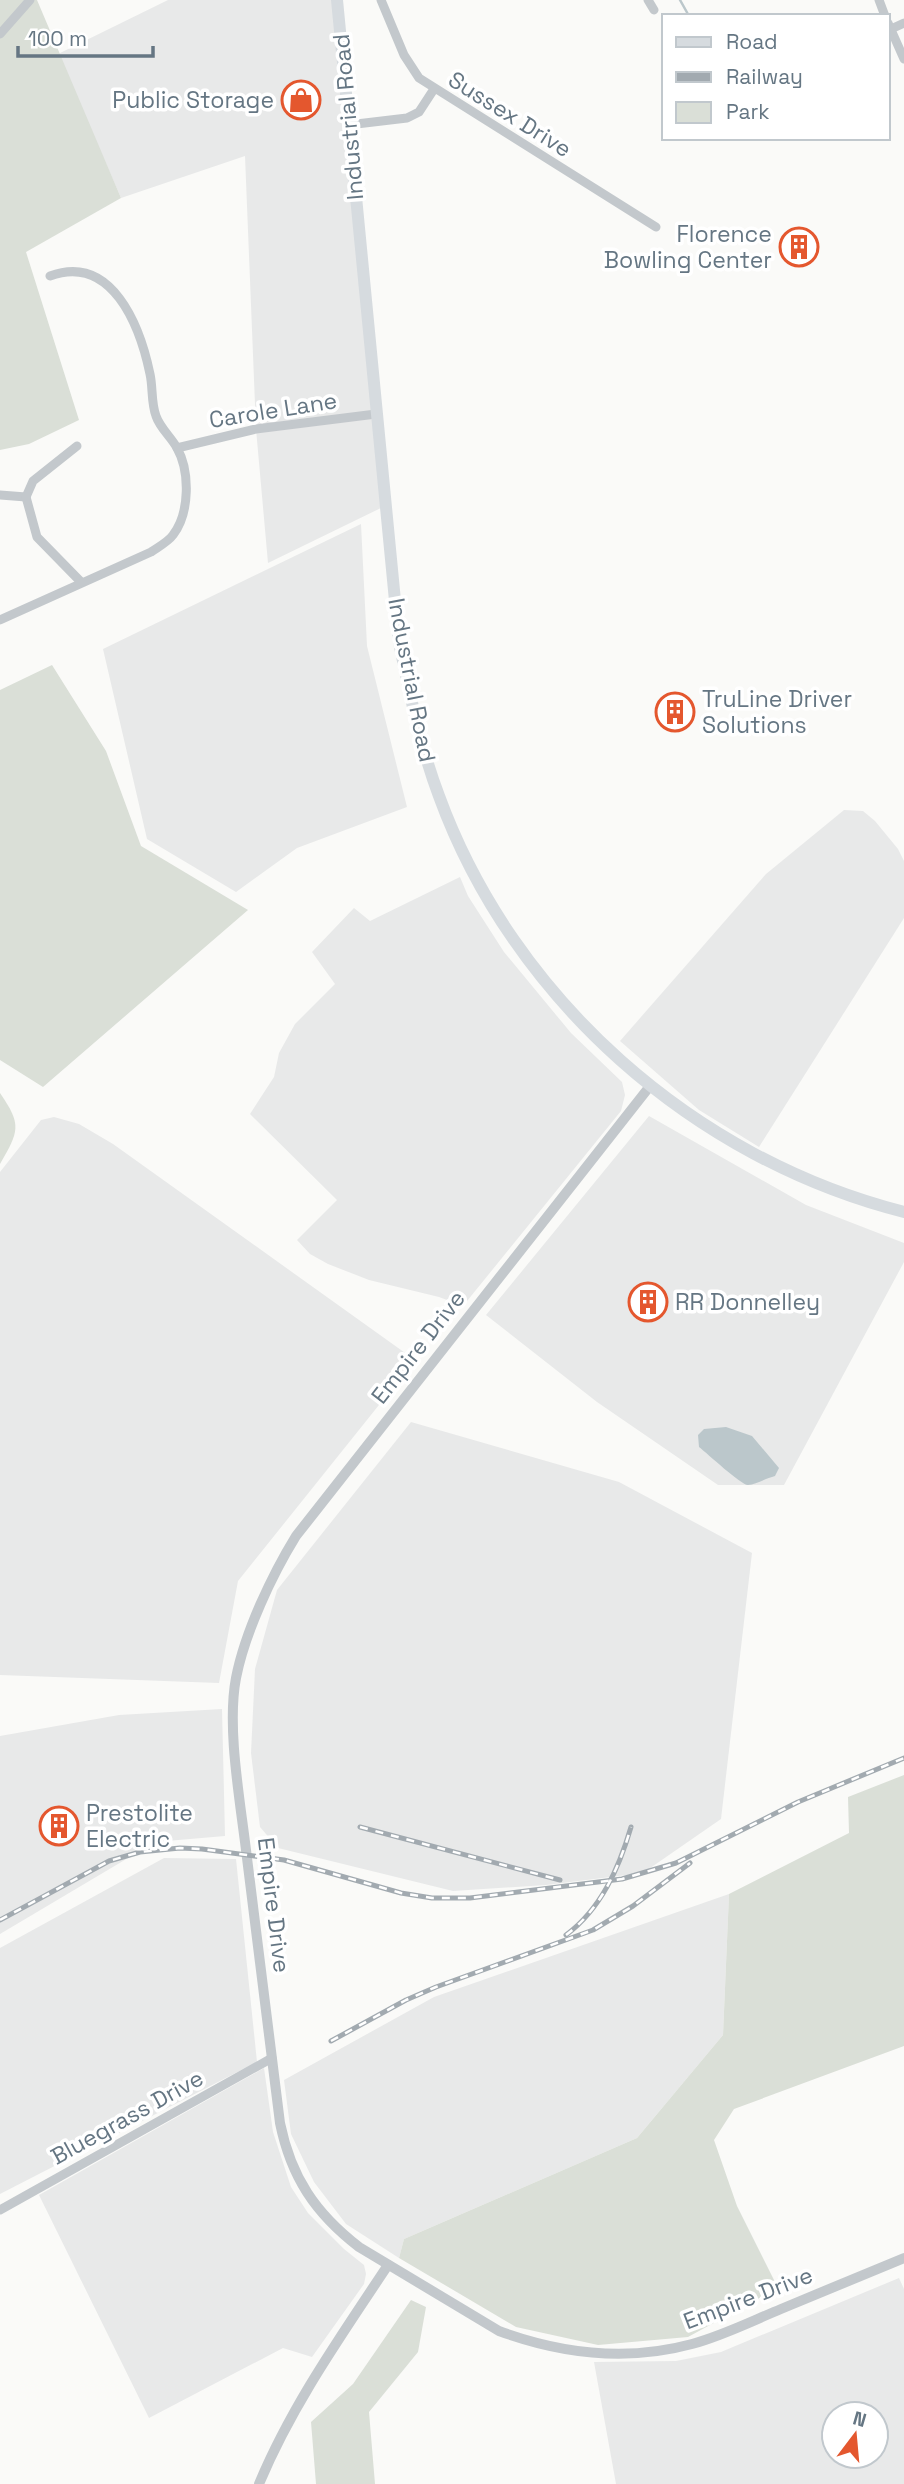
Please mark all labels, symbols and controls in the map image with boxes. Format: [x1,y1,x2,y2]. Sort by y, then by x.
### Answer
scale bar [18,14,152,58]
legend [662,14,890,140]
text: 100 m [28,25,87,52]
text: Road [726,28,778,55]
street label: Industrial Road [326,33,370,201]
text: Railway [726,63,803,90]
street label: Sussex Drive [443,64,577,164]
shop icon: Public Storage [280,79,322,121]
place label: Public Storage [112,85,274,115]
text: Park [726,98,770,125]
place label: Florence Bowling Center [604,219,772,275]
building icon: Florence Bowling Center [778,226,820,268]
street label: Carole Lane [207,385,339,435]
street label: Industrial Road [381,595,443,765]
place label: TruLine Driver Solutions [702,684,852,740]
building icon: TruLine Driver Solutions [654,691,696,733]
building icon: RR Donnelley [627,1281,669,1323]
street label: Empire Drive [364,1284,472,1410]
place label: RR Donnelley [675,1287,820,1317]
place label: Prestolite Electric [86,1798,193,1854]
building icon: Prestolite Electric [38,1805,80,1847]
street label: Empire Drive [251,1836,297,1974]
street label: Bluegrass Drive [45,2063,209,2171]
street label: Empire Drive [679,2260,817,2336]
north arrow [820,2400,890,2470]
text: N [850,2405,869,2433]

